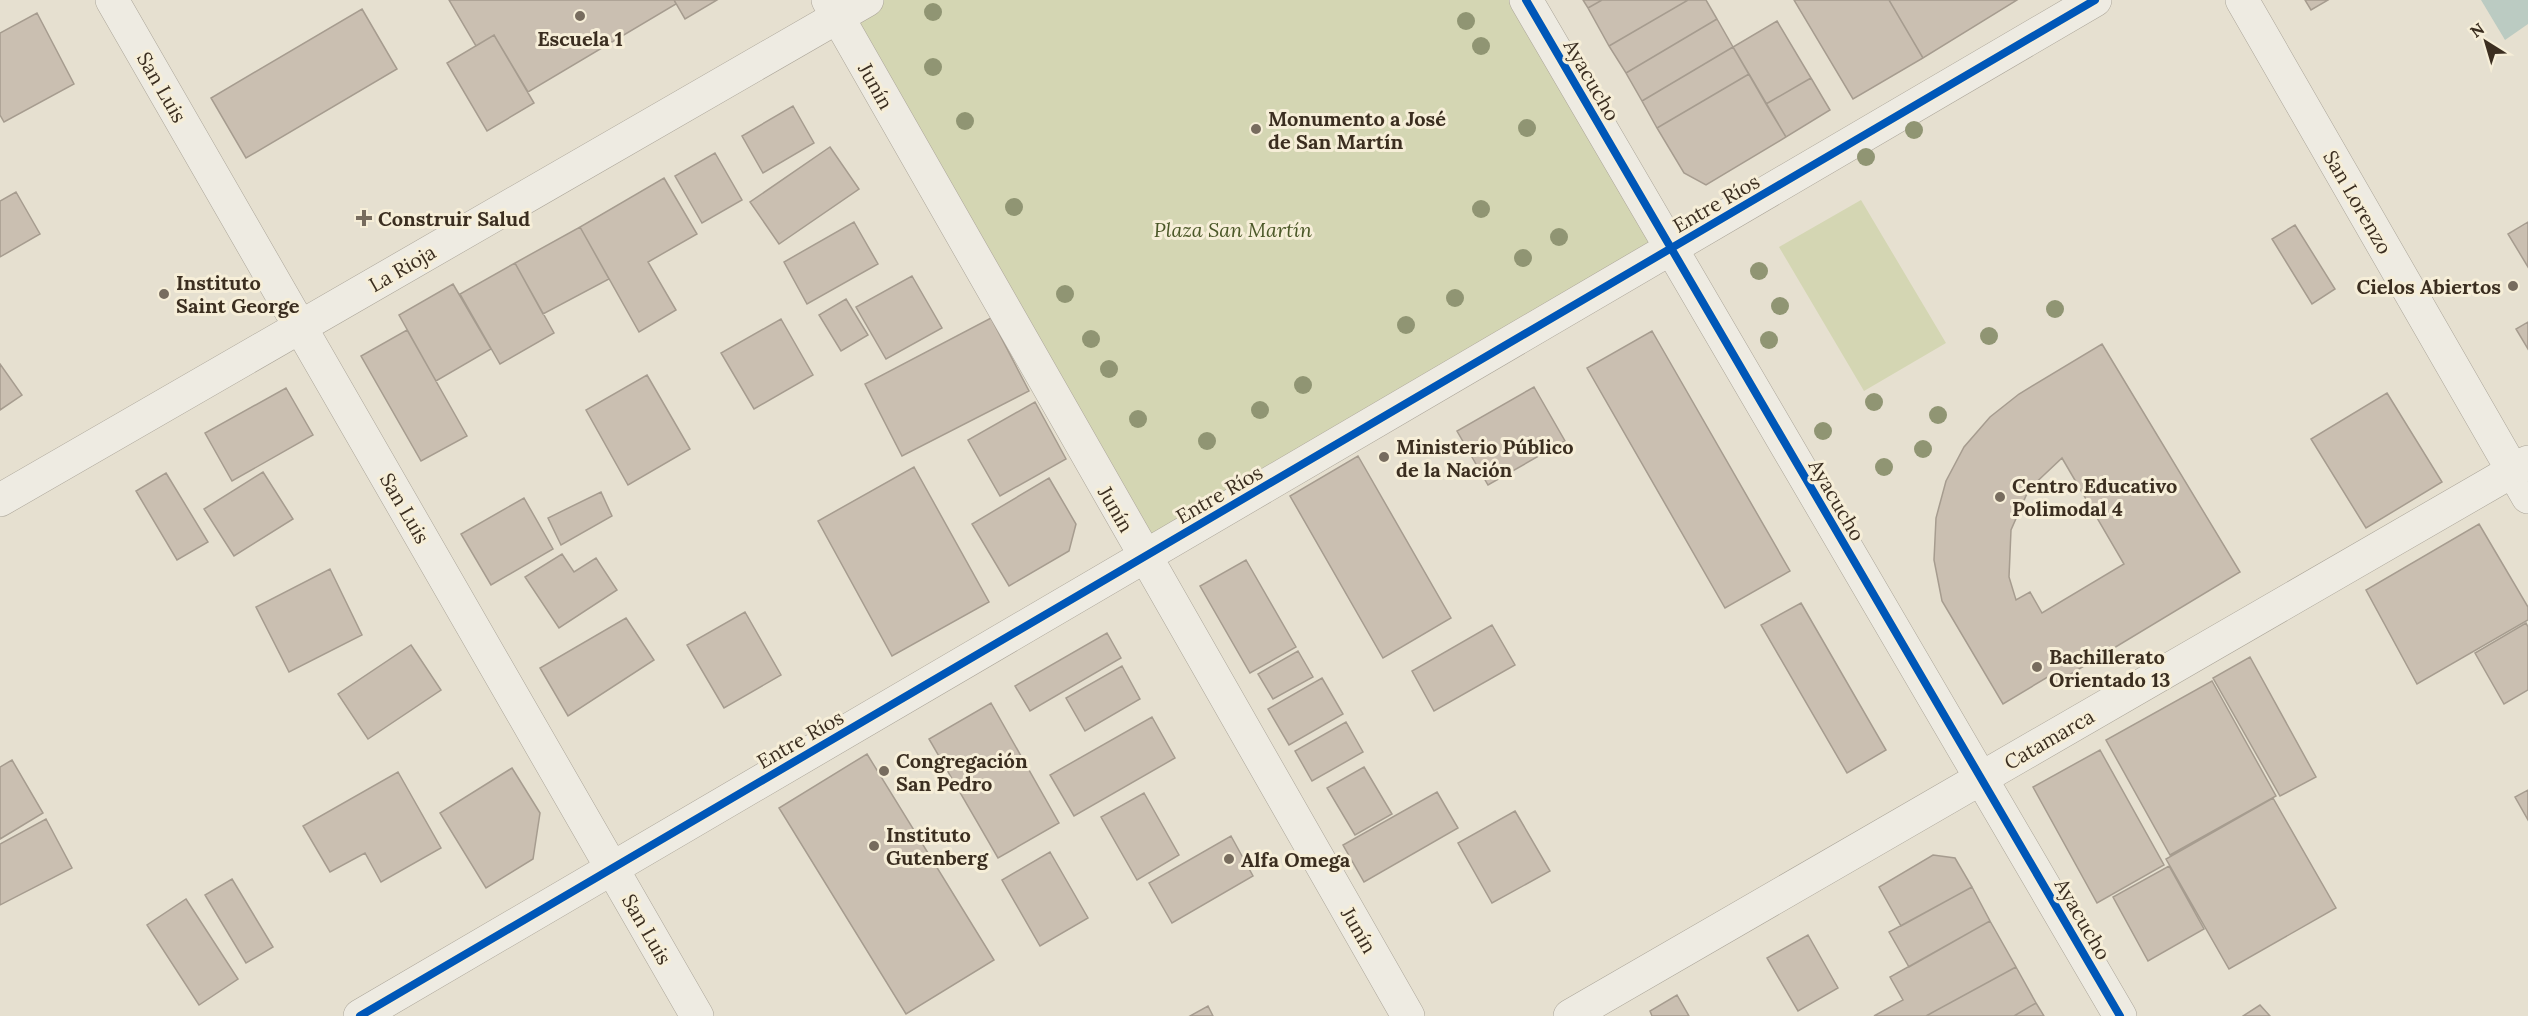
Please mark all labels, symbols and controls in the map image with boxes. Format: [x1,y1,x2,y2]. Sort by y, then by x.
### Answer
marker: Escuela 1 [573,9,587,23]
north arrow [2456,12,2516,72]
text: N [2466,18,2488,42]
place label: Escuela 1 [537,26,623,51]
street label: Ayacucho [1558,34,1625,125]
street label: San Luis [132,47,192,127]
street label: Junín [853,58,899,114]
place label: Monumento a José de San Martín [1268,106,1446,154]
marker: Monumento a José de San Martín [1249,122,1263,136]
street label: San Lorenzo [2318,146,2398,258]
street label: Entre Ríos [1668,168,1764,238]
place label: Construir Salud [378,206,530,231]
marker: Construir Salud [355,209,373,227]
park label: Plaza San Martín [1154,217,1313,242]
street label: La Rioja [364,239,440,297]
place label: Instituto Saint George [176,270,300,318]
place label: Cielos Abiertos [2356,274,2501,299]
marker: Cielos Abiertos [2506,279,2520,293]
marker: Instituto Saint George [157,287,171,301]
place label: Ministerio Público de la Nación [1396,434,1574,482]
marker: Ministerio Público de la Nación [1377,450,1391,464]
street label: Ayacucho [1803,454,1870,545]
street label: Entre Ríos [1171,459,1267,529]
street label: San Luis [375,468,435,548]
place label: Centro Educativo Polimodal 4 [2012,473,2177,521]
street label: Junín [1092,481,1139,537]
marker: Centro Educativo Polimodal 4 [1993,490,2007,504]
place label: Bachillerato Orientado 13 [2049,644,2170,692]
marker: Bachillerato Orientado 13 [2030,660,2044,674]
street label: Catamarca [2000,703,2098,775]
street label: Entre Ríos [752,704,848,774]
place label: Congregación San Pedro [896,748,1028,796]
marker: Congregación San Pedro [877,764,891,778]
place label: Instituto Gutenberg [886,822,989,870]
marker: Instituto Gutenberg [867,839,881,853]
place label: Alfa Omega [1241,847,1351,872]
marker: Alfa Omega [1222,852,1236,866]
street label: Ayacucho [2049,873,2116,964]
street label: San Luis [617,889,677,969]
street label: Junín [1335,902,1382,958]

